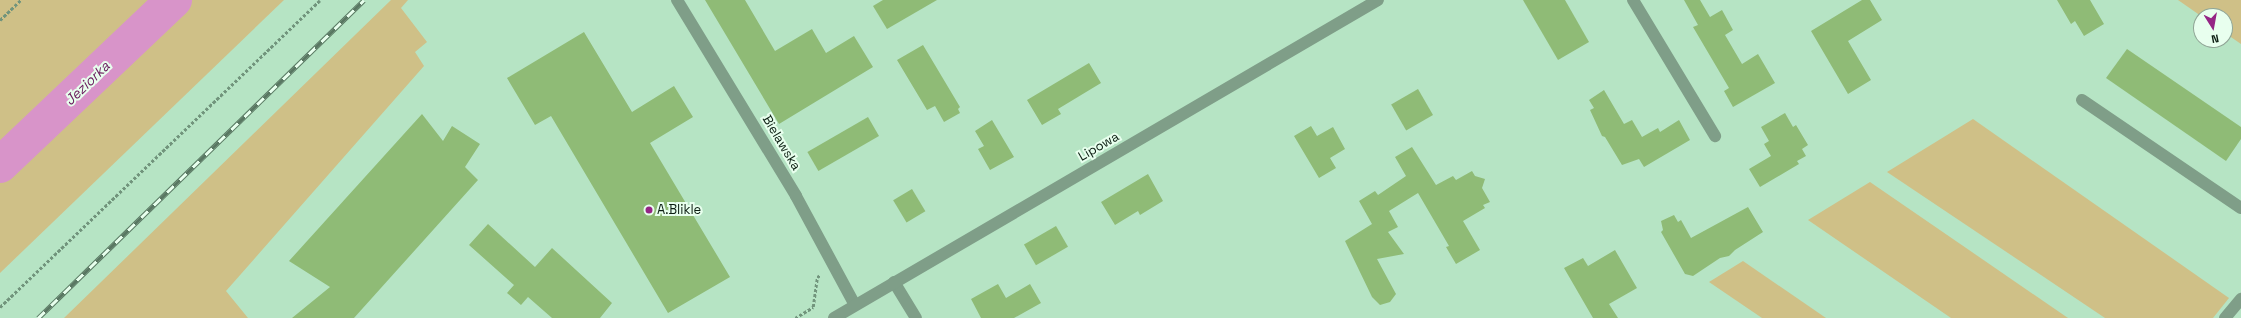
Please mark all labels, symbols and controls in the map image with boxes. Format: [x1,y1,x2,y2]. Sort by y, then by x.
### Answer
north arrow [2193,8,2233,48]
text: N [2210,31,2220,46]
water label: Jeziorka [61,57,113,109]
street label: Bielawska [758,113,804,173]
street label: Lipowa [1076,129,1122,165]
place label: A.Blikle [657,202,701,218]
marker: A.Blikle [644,205,654,215]

